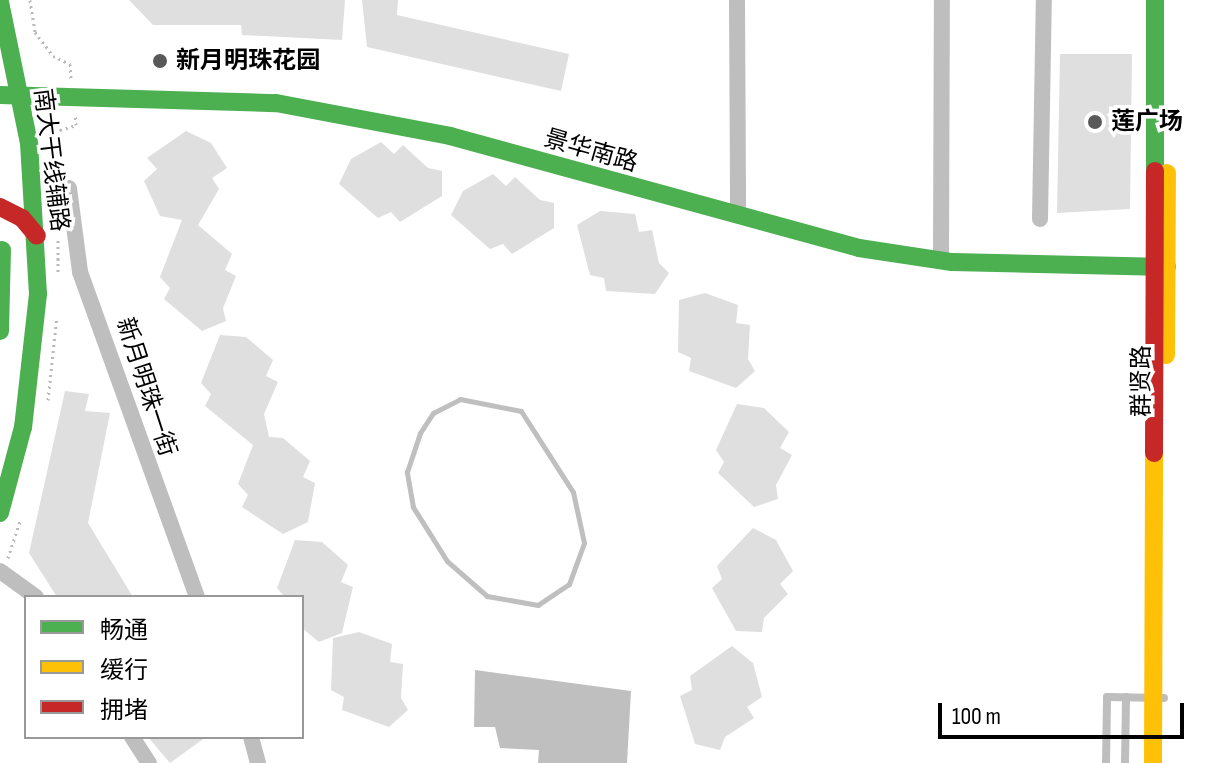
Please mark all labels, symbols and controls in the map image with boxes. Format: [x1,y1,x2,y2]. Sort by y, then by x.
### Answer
place label: 新月明珠花园 [176,47,320,75]
marker: 新月明珠花园 [151,52,169,70]
street label: 南大干线辅路 [28,87,74,233]
place label: 莲广场 [1111,108,1183,136]
marker: 莲广场 [1086,113,1104,131]
street label: 景华南路 [541,124,641,178]
street label: 新月明珠一街 [110,314,182,460]
street label: 群贤路 [1128,345,1156,417]
legend [24,595,304,739]
text: 畅通 [100,616,148,645]
text: 缓行 [100,656,148,685]
scale bar [942,687,1188,737]
text: 拥堵 [100,696,148,725]
text: 100 m [952,702,1001,731]

